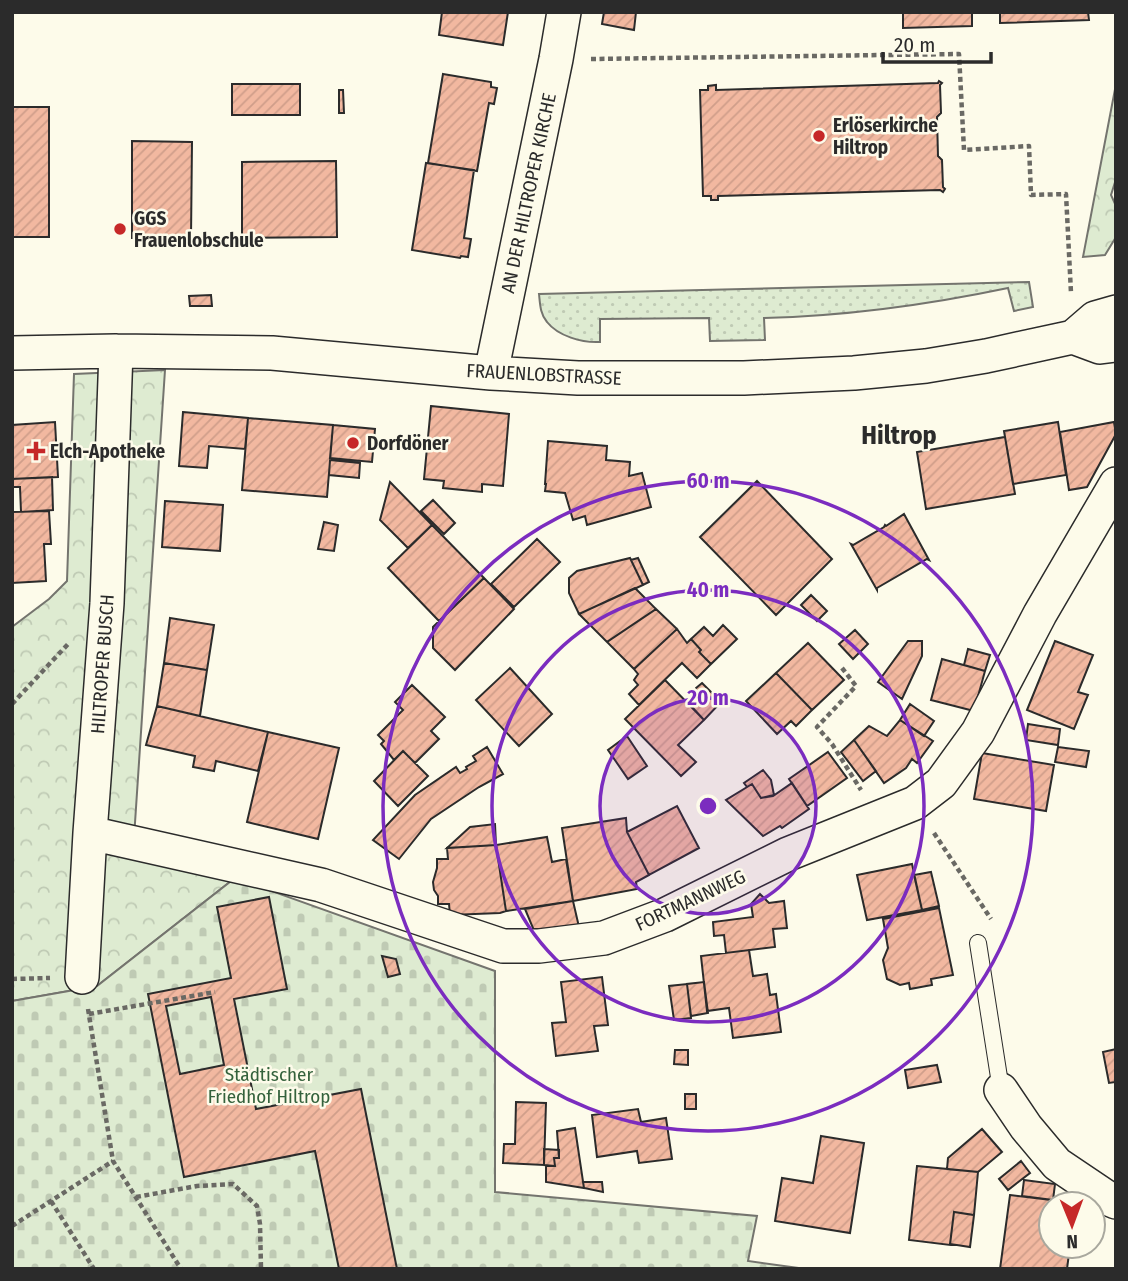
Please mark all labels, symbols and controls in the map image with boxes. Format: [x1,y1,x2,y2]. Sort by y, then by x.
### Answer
scale bar [883,21,992,65]
text: 20 m [894,32,935,58]
street label: AN DER HILTROPER KIRCHE [496,91,561,295]
place label: Erlöserkirche Hiltrop [833,114,938,159]
marker: Erlöserkirche Hiltrop [811,128,827,144]
place label: GGS Frauenlobschule [134,207,264,252]
marker: GGS Frauenlobschule [112,221,128,237]
street label: FRAUENLOBSTRASSE [466,359,622,390]
district label: Hiltrop [861,420,937,451]
place label: Dorfdöner [367,432,450,455]
marker: Dorfdöner [345,435,361,451]
place label: Elch-Apotheke [50,440,166,463]
marker: Elch-Apotheke [28,443,44,459]
text: 60 m [687,468,729,494]
text: 40 m [687,577,729,603]
street label: HILTROPER BUSCH [86,593,119,735]
text: 20 m [686,685,729,711]
centre of rings [696,794,720,818]
street label: FORTMANNWEG [632,865,749,936]
park label: Städtischer Friedhof Hiltrop [208,1063,330,1108]
north arrow [1037,1190,1107,1260]
text: N [1066,1230,1078,1253]

